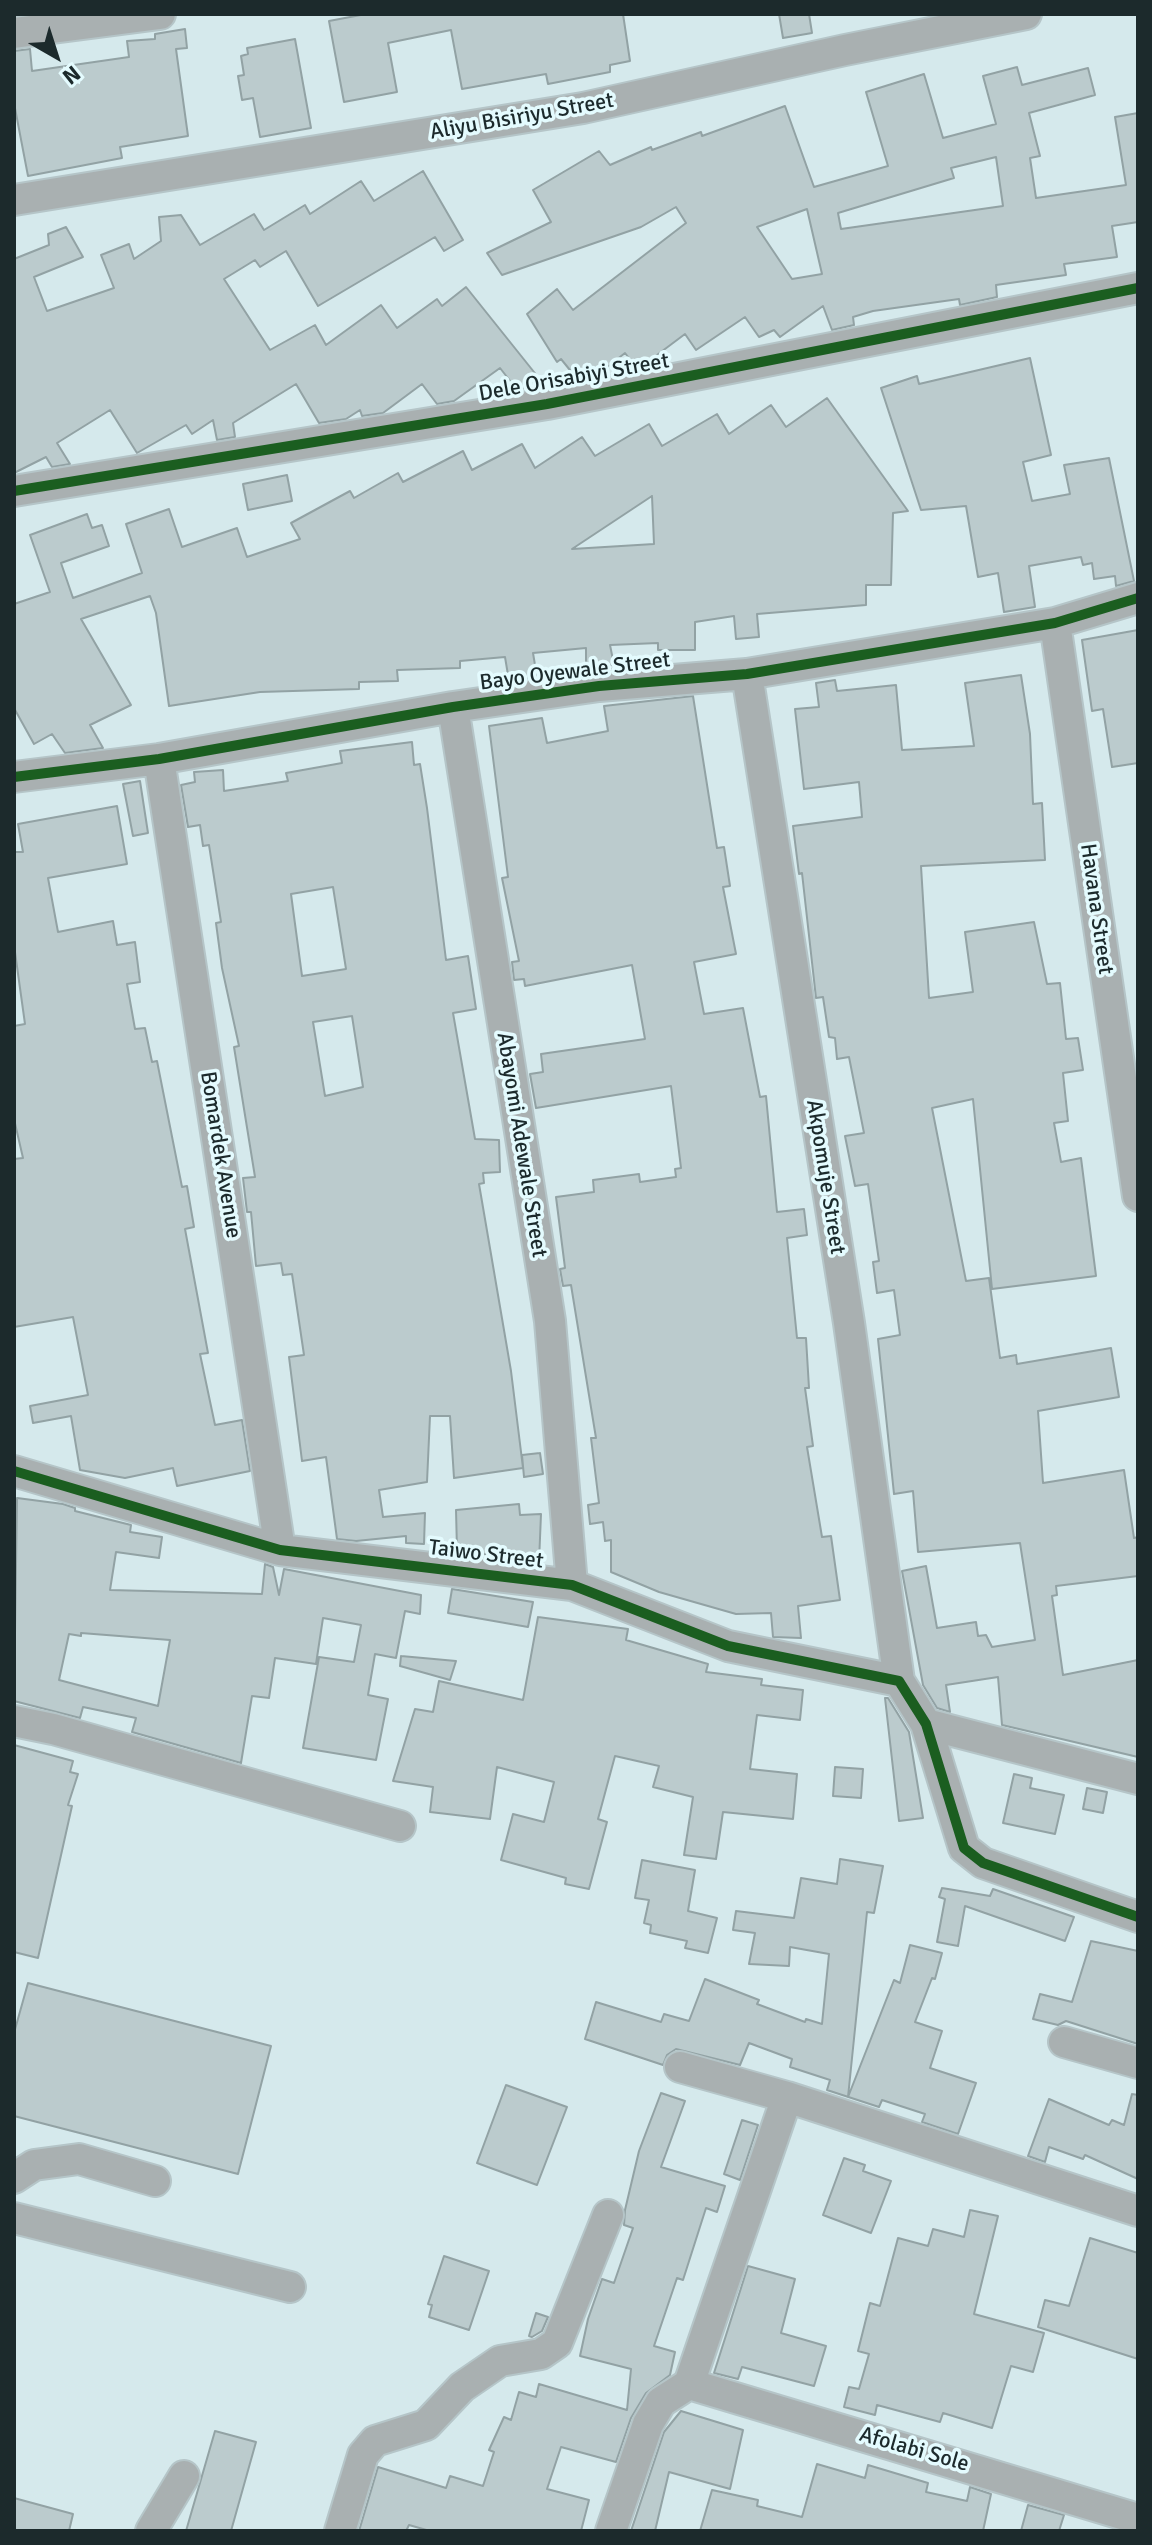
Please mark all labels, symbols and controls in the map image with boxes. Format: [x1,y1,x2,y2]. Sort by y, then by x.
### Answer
north arrow [16,16,96,96]
text: N [57,60,86,90]
street label: Aliyu Bisiriyu Street [428,88,616,146]
street label: Dele Orisabiyi Street [477,348,671,408]
street label: Bayo Oyewale Street [478,647,672,697]
street label: Havana Street [1074,842,1118,976]
street label: Abayomi Adewale Street [490,1031,552,1259]
street label: Bomardek Avenue [194,1070,246,1240]
street label: Akpomuje Street [800,1098,850,1256]
street label: Taiwo Street [427,1535,545,1575]
street label: Afolabi Sole [856,2422,972,2478]

